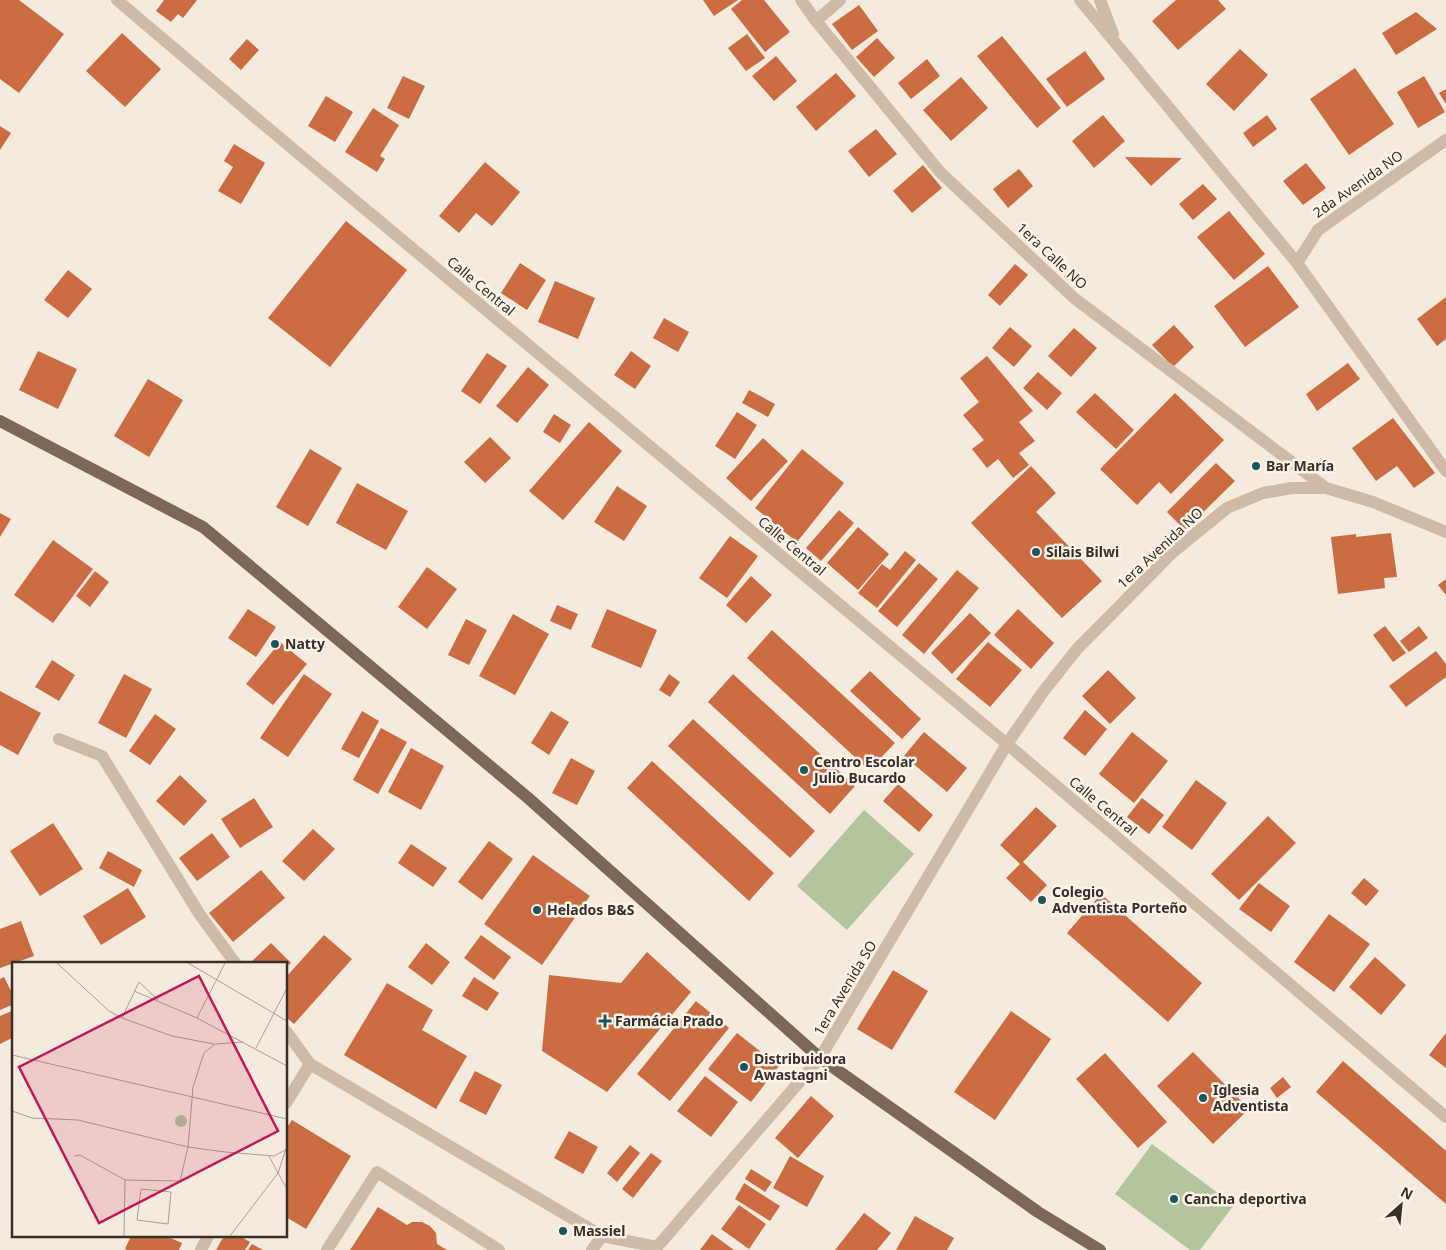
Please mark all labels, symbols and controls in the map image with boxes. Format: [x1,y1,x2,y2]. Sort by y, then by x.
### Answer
street label: 2da Avenida NO [1309,145,1407,222]
street label: 1era Calle NO [1013,218,1092,293]
street label: Calle Central [443,252,519,320]
place label: Bar María [1266,456,1334,475]
marker: Bar María [1250,460,1262,472]
street label: 1era Avenida NO [1113,503,1207,592]
street label: Calle Central [754,512,830,580]
place label: Silais Bilwi [1046,542,1119,561]
marker: Silais Bilwi [1030,546,1042,558]
place label: Natty [285,634,325,653]
marker: Natty [269,638,281,650]
place label: Centro Escolar Julio Bucardo [812,752,915,787]
marker: Centro Escolar Julio Bucardo [798,764,810,776]
street label: Calle Central [1065,772,1141,840]
place label: Colegio Adventista Porteño [1052,882,1188,917]
marker: Colegio Adventista Porteño [1036,894,1048,906]
place label: Helados B&S [547,900,635,919]
marker: Helados B&S [531,904,543,916]
street label: 1era Avenida SO [809,937,881,1039]
inset map [12,962,288,1238]
place label: Farmácia Prado [615,1011,724,1030]
marker: Farmácia Prado [599,1015,611,1027]
place label: Distribuidora Awastagni [754,1049,846,1084]
marker: Distribuidora Awastagni [738,1061,750,1073]
place label: Iglesia Adventista [1213,1080,1289,1115]
marker: Iglesia Adventista [1197,1092,1209,1104]
north arrow [1376,1180,1426,1230]
text: N [1398,1182,1417,1204]
place label: Cancha deportiva [1184,1189,1307,1208]
marker: Cancha deportiva [1168,1193,1180,1205]
place label: Massiel [573,1221,625,1240]
marker: Massiel [557,1225,569,1237]

